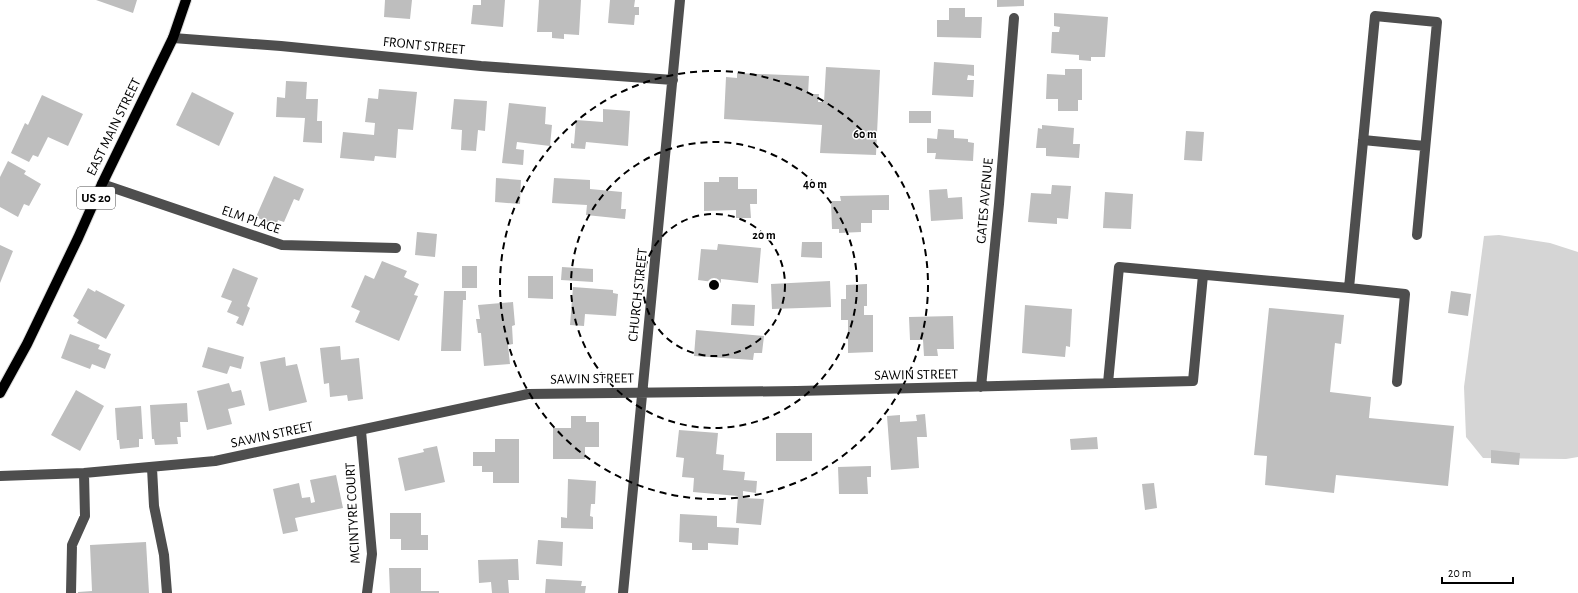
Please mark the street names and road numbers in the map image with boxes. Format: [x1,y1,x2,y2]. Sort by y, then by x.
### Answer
street label: FRONT STREET [382,35,466,57]
street label: EAST MAIN STREET [84,76,144,178]
street label: GATES AVENUE [974,157,996,244]
road number: US 20 [77,187,115,209]
street label: ELM PLACE [220,203,282,237]
street label: CHURCH STREET [626,247,650,342]
street label: SAWIN STREET [874,367,958,383]
street label: SAWIN STREET [550,371,634,387]
street label: SAWIN STREET [230,419,315,451]
street label: MCINTYRE COURT [343,462,363,564]

